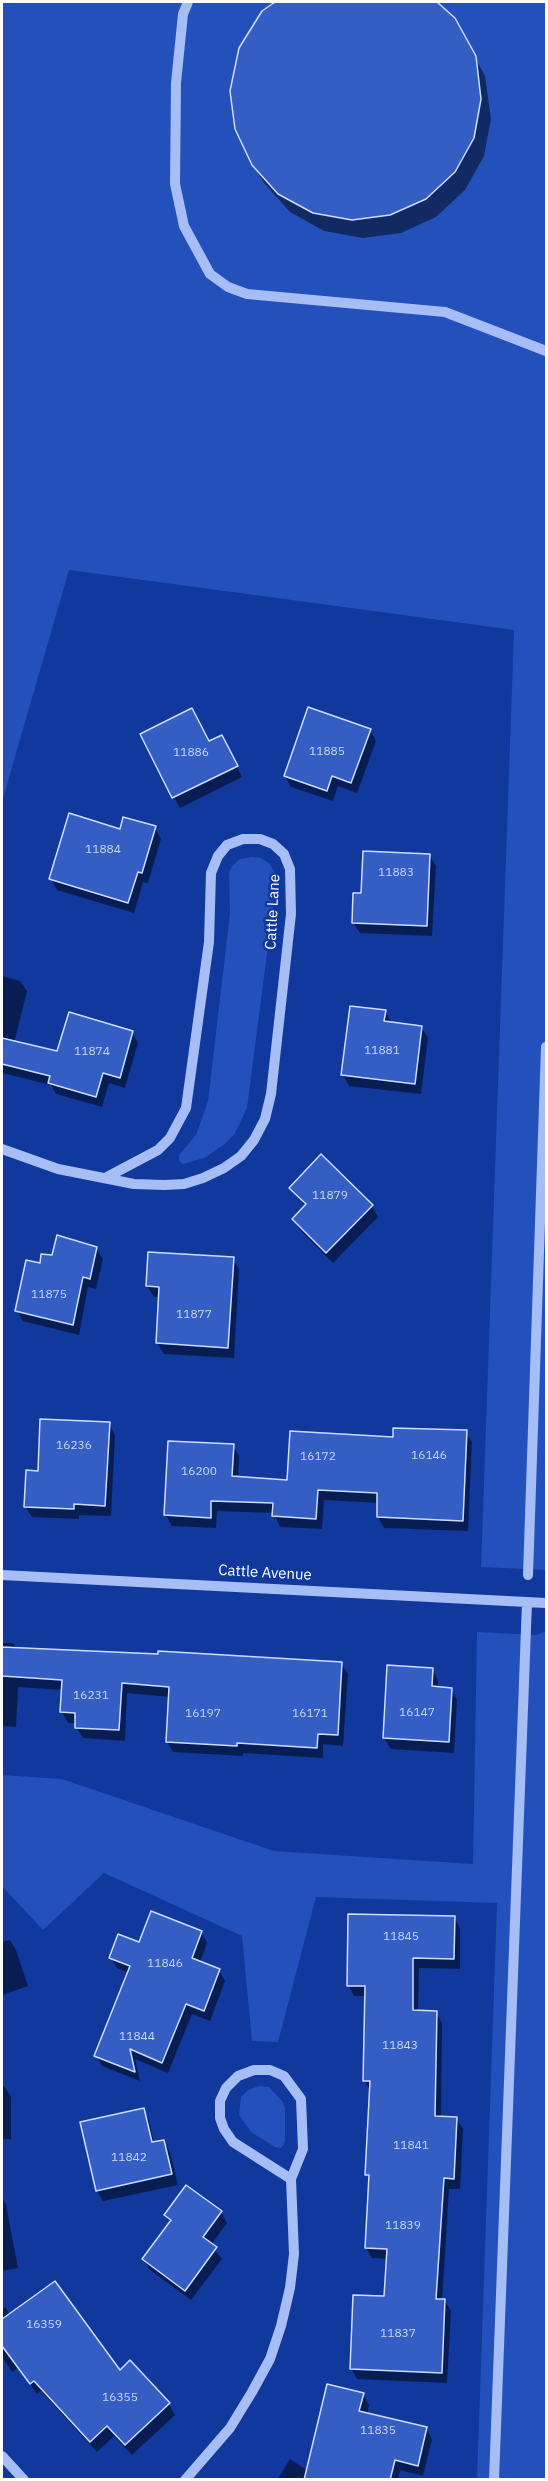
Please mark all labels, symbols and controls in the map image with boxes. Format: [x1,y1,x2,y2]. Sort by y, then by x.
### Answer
house number: 11885 [309,745,345,759]
house number: 11886 [173,746,209,760]
house number: 11884 [85,843,121,857]
house number: 11883 [378,866,414,880]
street label: Cattle Lane [262,874,284,950]
house number: 11881 [364,1044,400,1058]
house number: 11874 [74,1045,110,1059]
house number: 11879 [312,1189,348,1203]
house number: 11875 [31,1288,67,1302]
house number: 11877 [176,1308,212,1322]
house number: 16236 [56,1439,92,1453]
house number: 16146 [411,1449,447,1463]
house number: 16172 [300,1450,336,1464]
house number: 16200 [181,1465,217,1479]
street label: Cattle Avenue [218,1562,312,1584]
house number: 16231 [73,1689,109,1703]
house number: 16147 [399,1706,435,1720]
house number: 16197 [185,1707,221,1721]
house number: 16171 [292,1707,328,1721]
house number: 11845 [383,1930,419,1944]
house number: 11846 [147,1957,183,1971]
house number: 11844 [119,2030,155,2044]
house number: 11843 [382,2039,418,2053]
house number: 11841 [393,2139,429,2153]
house number: 11842 [111,2151,147,2165]
house number: 11839 [385,2219,421,2233]
house number: 16359 [26,2318,62,2332]
house number: 11837 [380,2327,416,2341]
house number: 16355 [102,2391,138,2405]
house number: 11835 [360,2424,396,2438]

